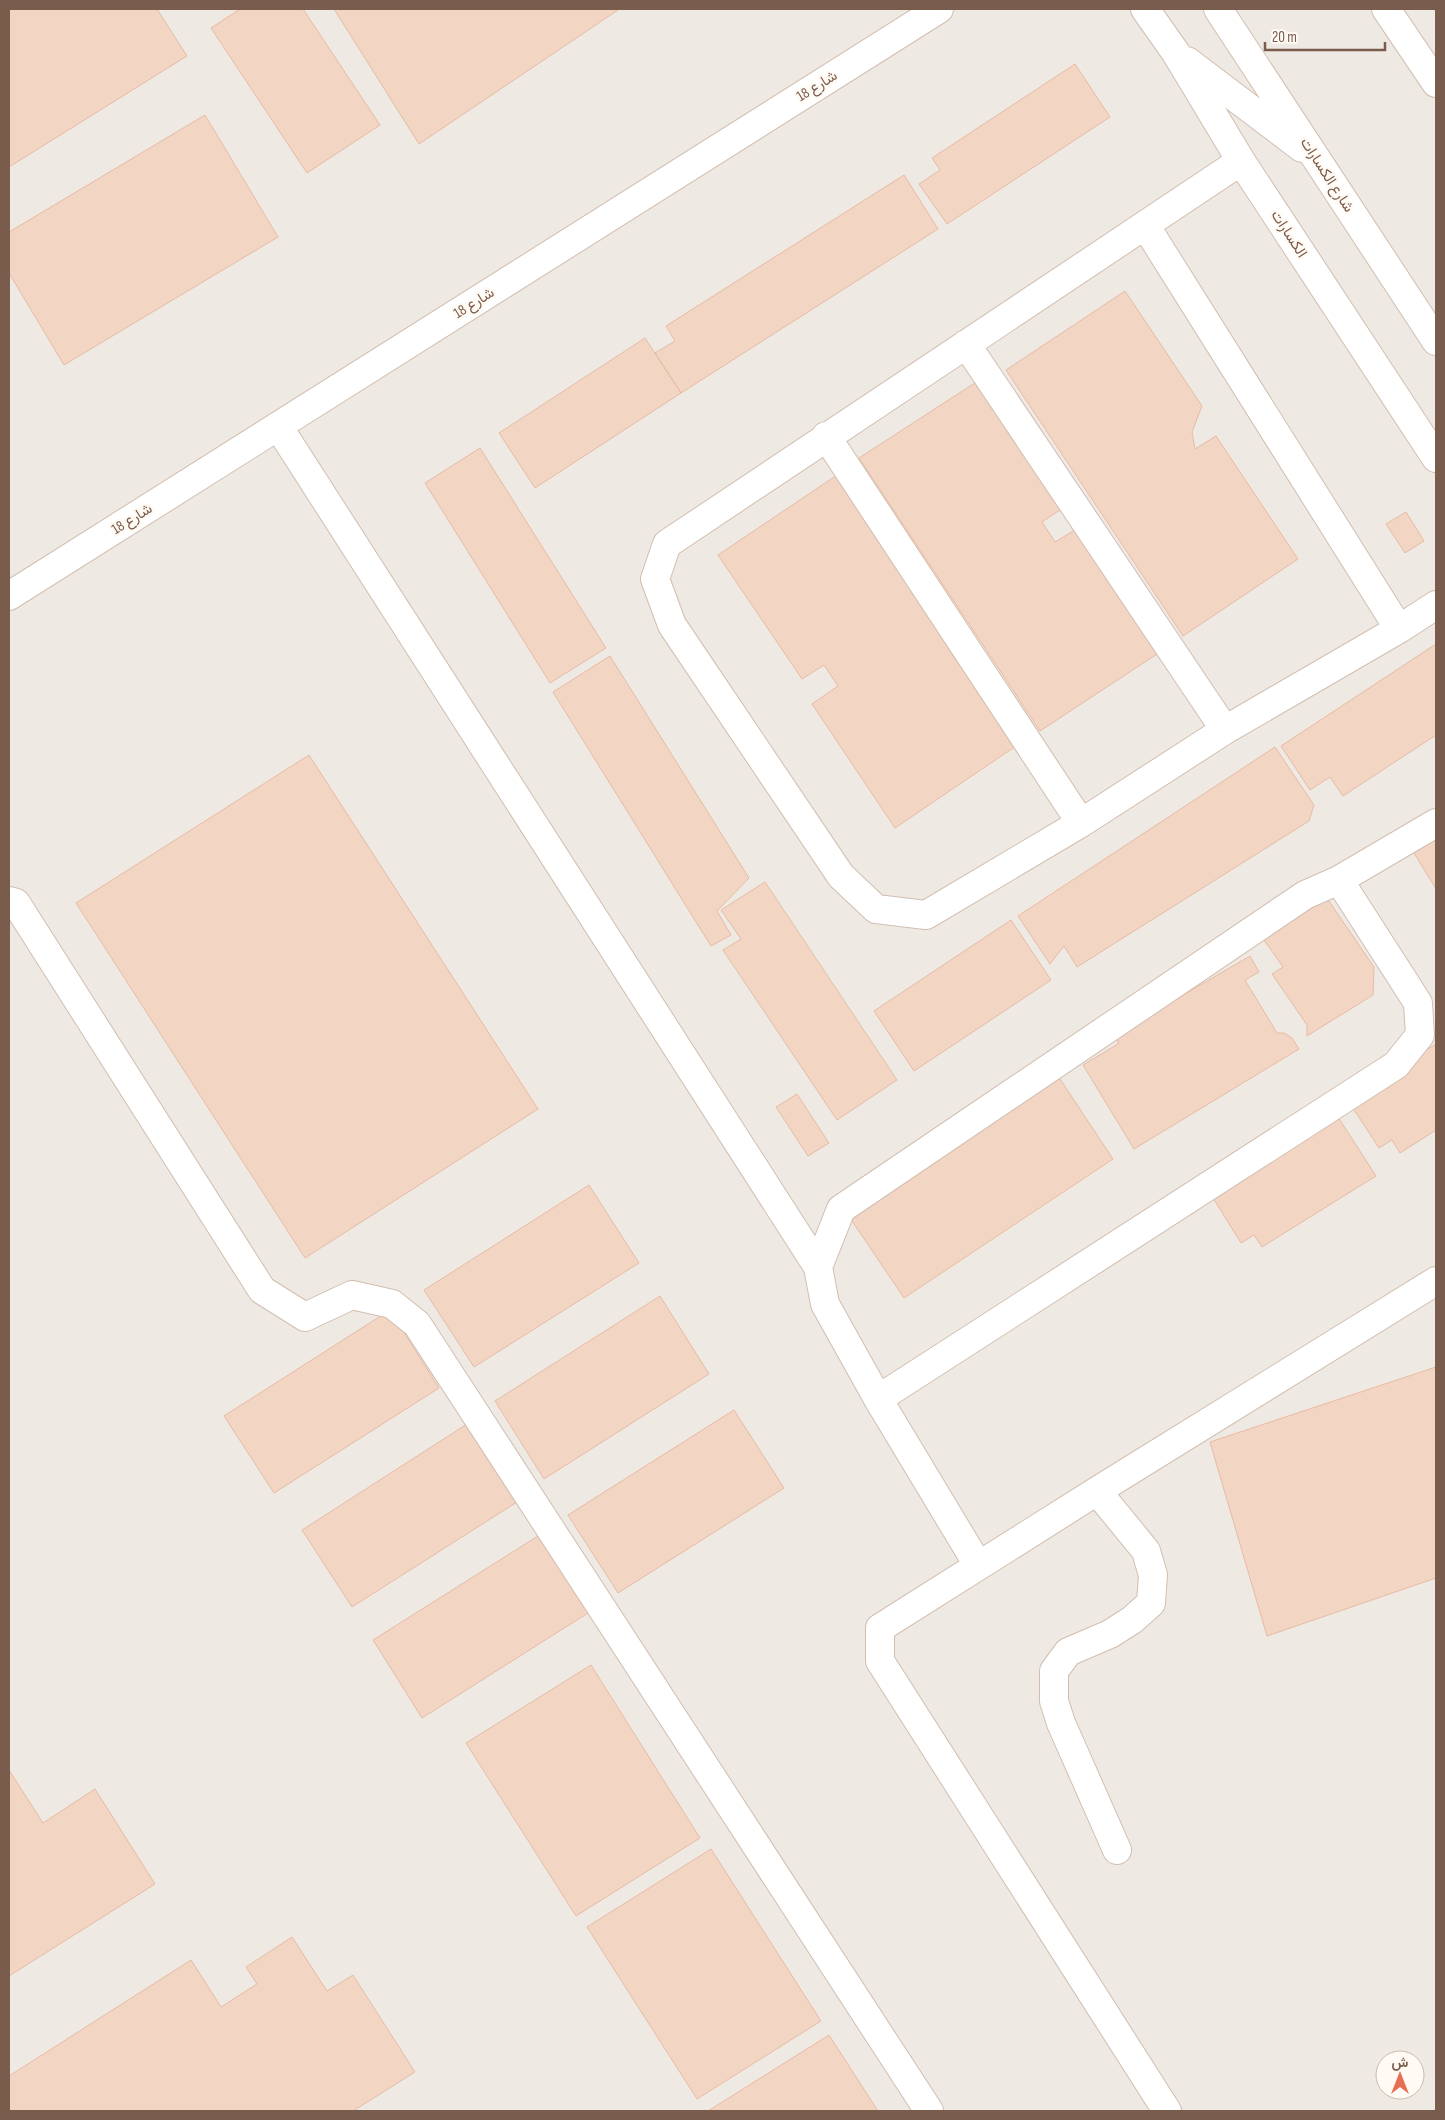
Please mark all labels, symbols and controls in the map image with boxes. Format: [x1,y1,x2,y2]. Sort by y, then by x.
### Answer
scale bar [1265,20,1385,52]
text: 20 m [1272,28,1297,47]
street label: شارع 18 [793,66,842,107]
street label: شارع الكسارات [1295,134,1358,217]
street label: الكسارات [1267,207,1311,261]
street label: شارع 18 [450,283,499,324]
street label: شارع 18 [108,499,157,540]
north arrow [1375,2050,1425,2100]
text: ش [1392,2054,1409,2071]

